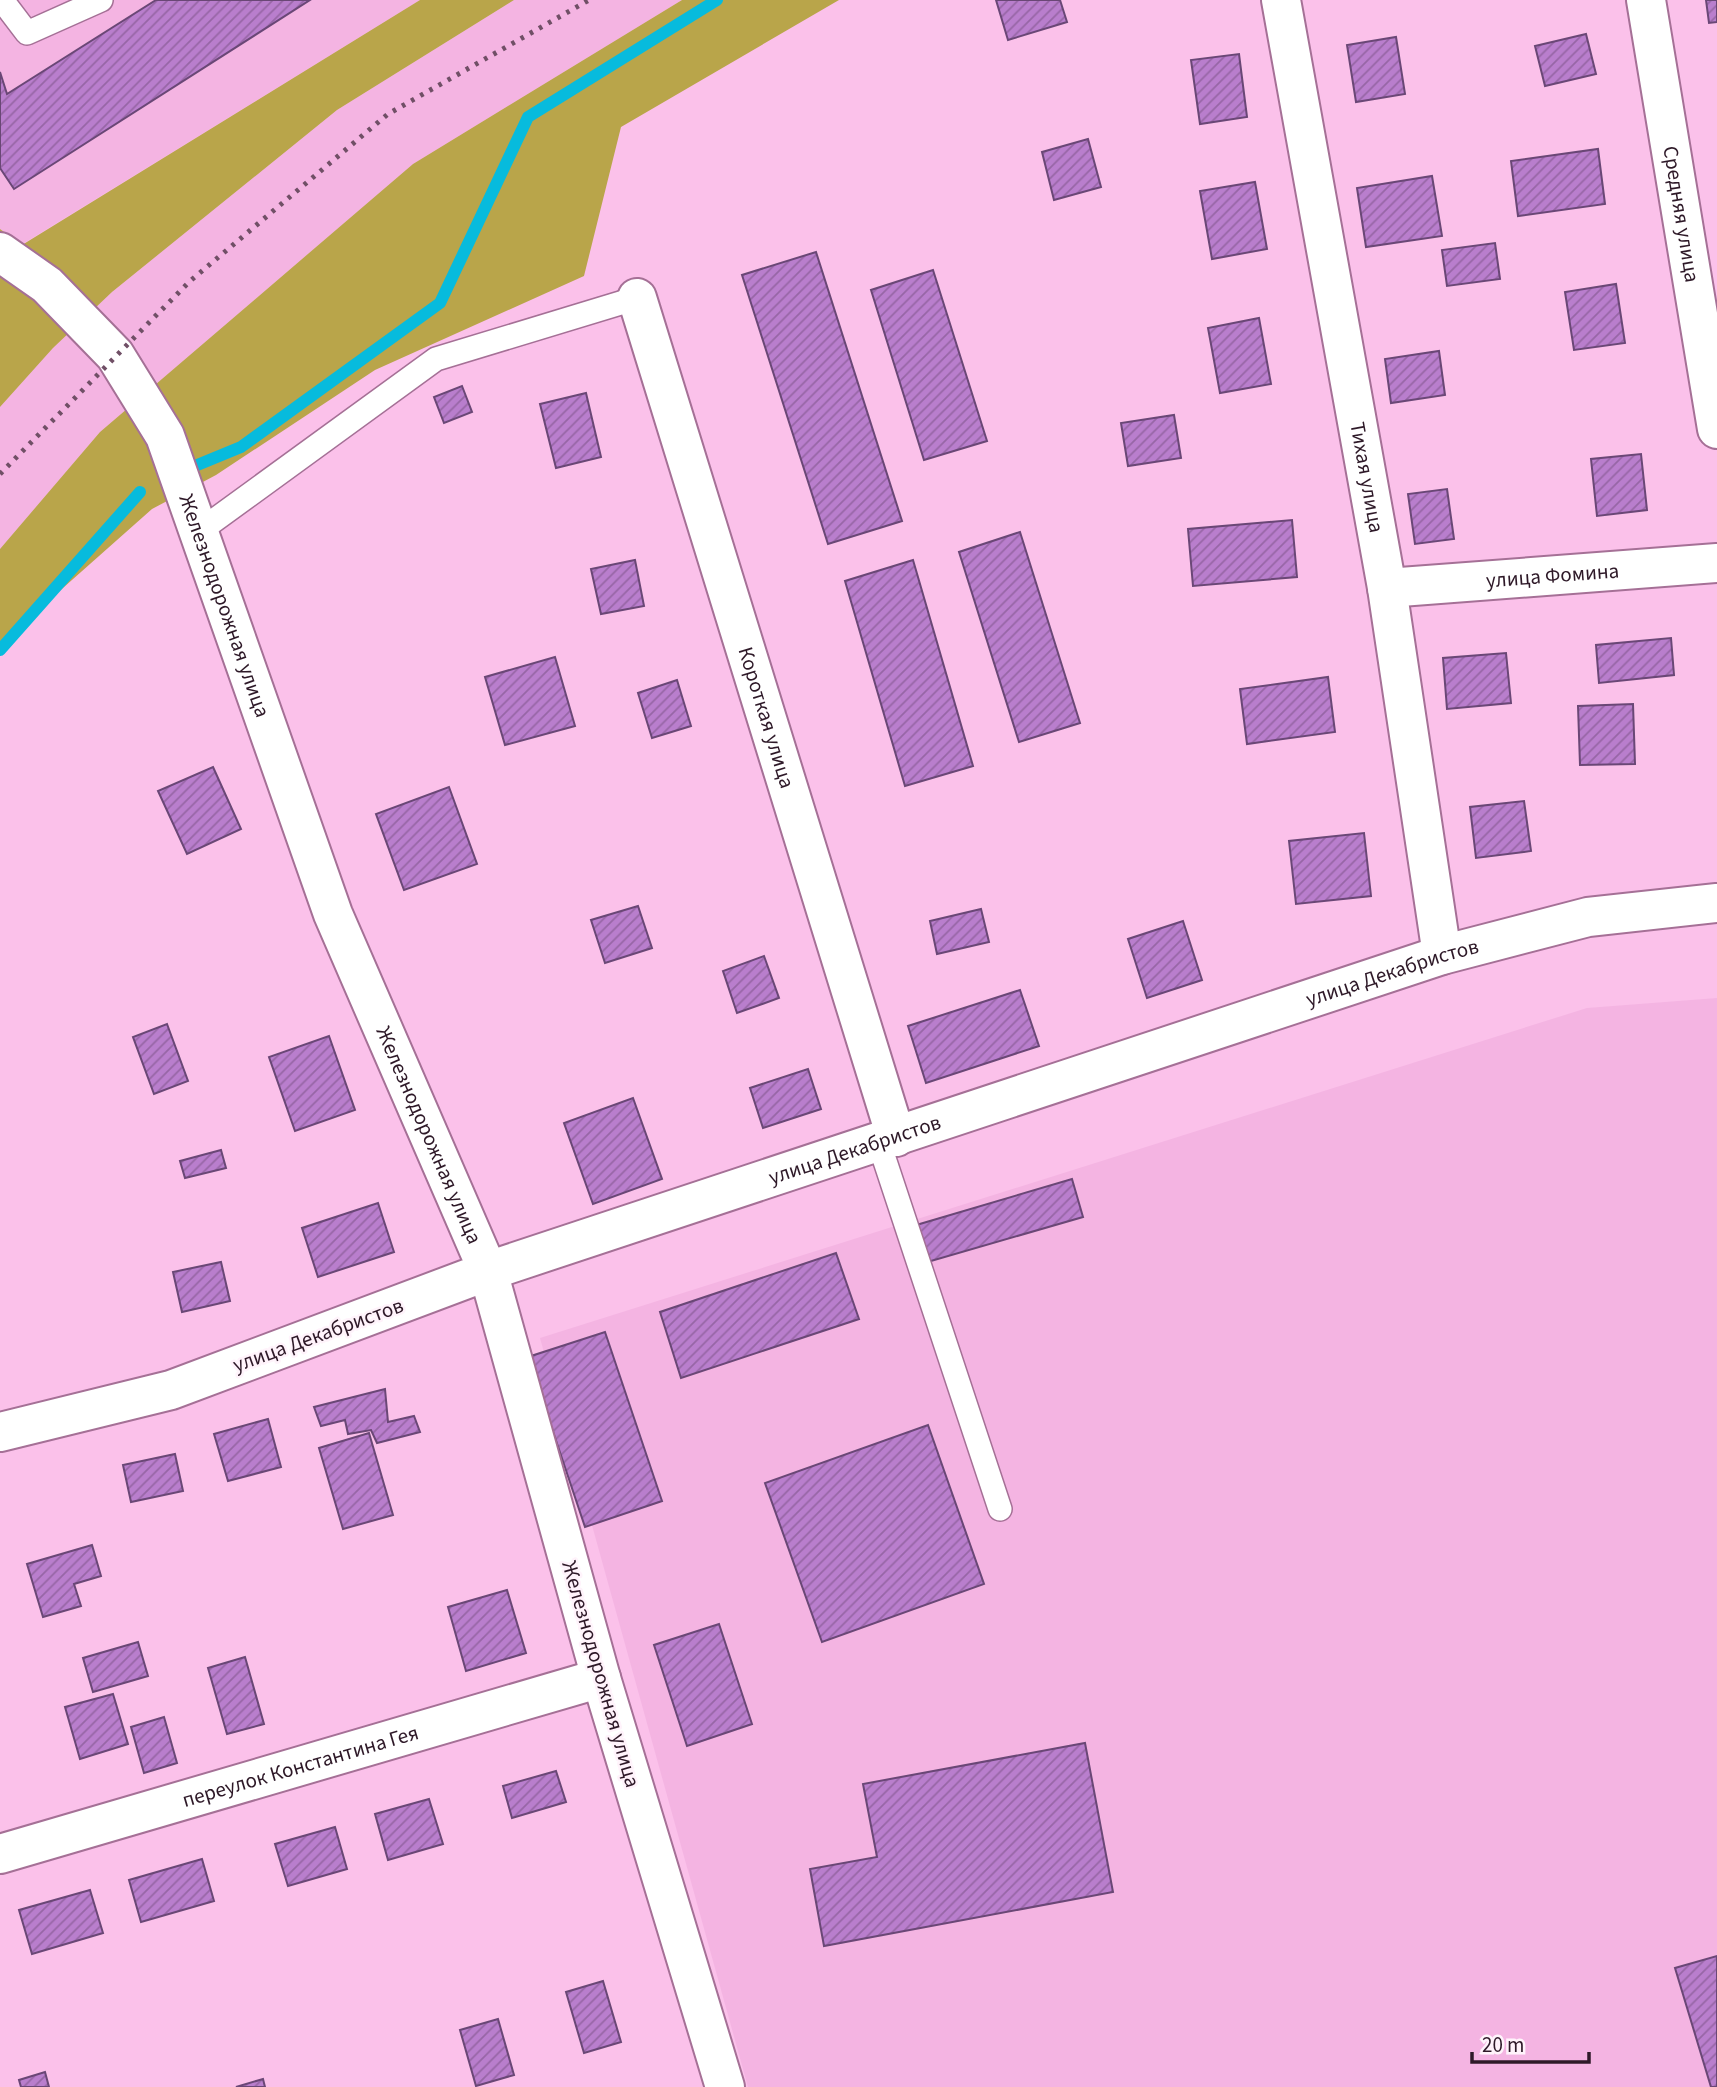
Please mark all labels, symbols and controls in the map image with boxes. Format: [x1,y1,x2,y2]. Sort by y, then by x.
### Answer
street label: Средняя улица [1655,144,1707,285]
street label: Тихая улица [1342,420,1392,535]
street label: Железнодорожная улица [172,490,278,721]
street label: улица Фомина [1485,555,1620,595]
street label: Короткая улица [731,643,802,792]
street label: улица Декабристов [1302,931,1482,1014]
street label: Железнодорожная улица [369,1022,490,1249]
street label: улица Декабристов [765,1107,945,1192]
street label: улица Декабристов [228,1290,408,1380]
street label: Железнодорожная улица [554,1557,648,1791]
street label: переулок Константина Гея [179,1717,422,1815]
scale bar [1472,2021,1589,2064]
text: 20 m [1482,2030,1524,2060]

